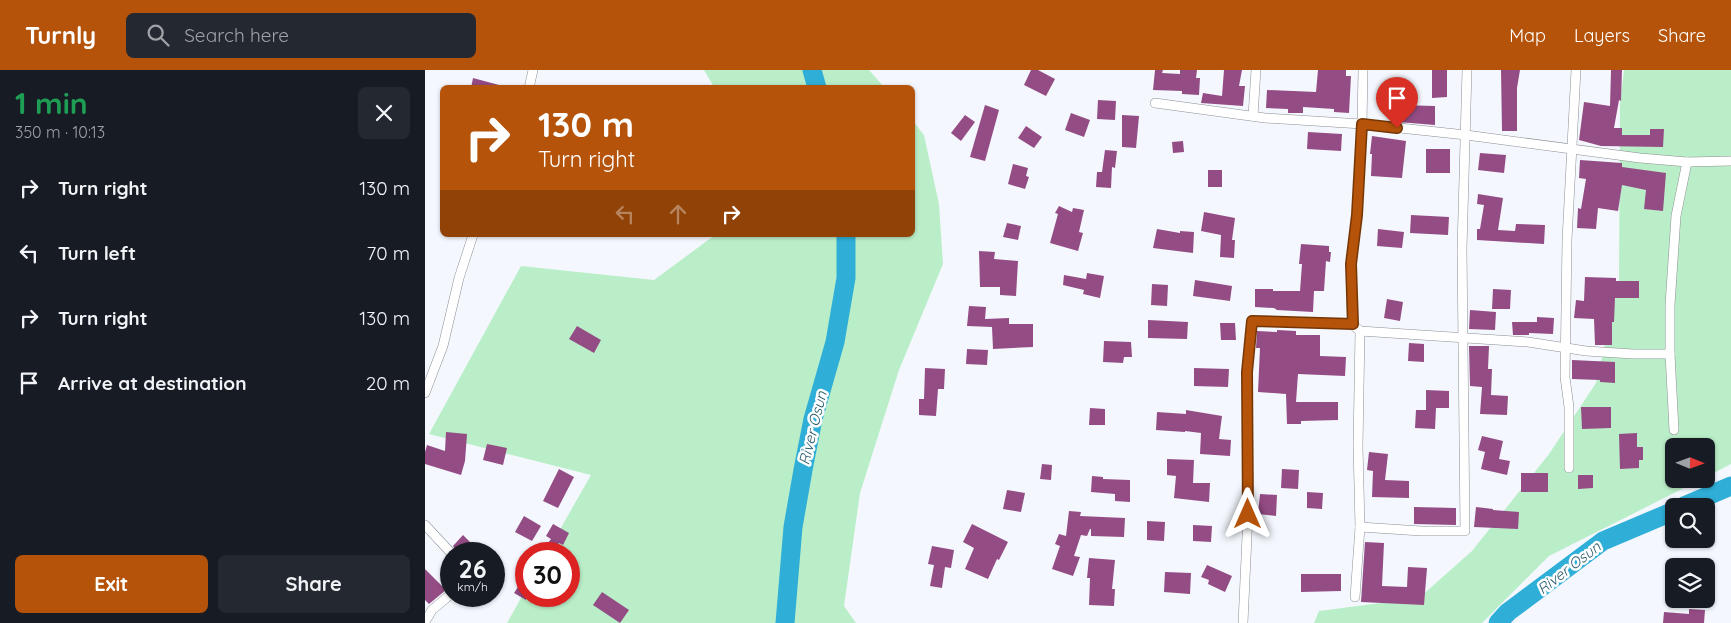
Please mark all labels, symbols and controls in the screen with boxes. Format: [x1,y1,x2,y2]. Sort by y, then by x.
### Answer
search box [126,13,476,58]
text: Turnly [25,20,96,50]
icon: search [144,21,172,49]
text: Search here [184,23,289,47]
text: Map [1509,24,1546,47]
text: Layers [1574,24,1630,47]
text: Share [1658,24,1706,47]
pin [1376,77,1418,128]
text: 1 min [15,84,88,122]
icon: arrive [1383,84,1411,112]
button: close [358,87,410,139]
text: 130 m [538,102,634,146]
icon: right [455,105,520,170]
text: 350 m · 10:13 [15,122,105,142]
text: Turn right [538,145,635,173]
icon: right [15,174,43,202]
text: Turn right [58,176,147,200]
text: 130 m [359,176,410,200]
icon: left [611,200,639,228]
icon: ahead [664,200,692,228]
icon: right [717,200,745,228]
icon: left [15,239,43,267]
text: Turn left [58,241,136,265]
text: 70 m [366,241,410,265]
icon: right [15,304,43,332]
text: Turn right [58,306,147,330]
text: 130 m [359,306,410,330]
icon: arrive [15,369,43,397]
text: Arrive at destination [58,371,247,395]
text: 20 m [366,371,410,395]
water label: River Osun [794,389,831,467]
north arrow [1665,438,1715,488]
map controls [1665,438,1715,608]
position arrow [1221,487,1273,539]
button: search [1665,498,1715,548]
water label: River Osun [1533,537,1604,598]
speed limit sign: 30 [515,542,580,607]
text: 26 [458,553,487,584]
button: Exit [15,555,208,613]
button: Share [218,555,410,613]
button: layers [1665,558,1715,608]
text: km/h [457,579,488,594]

